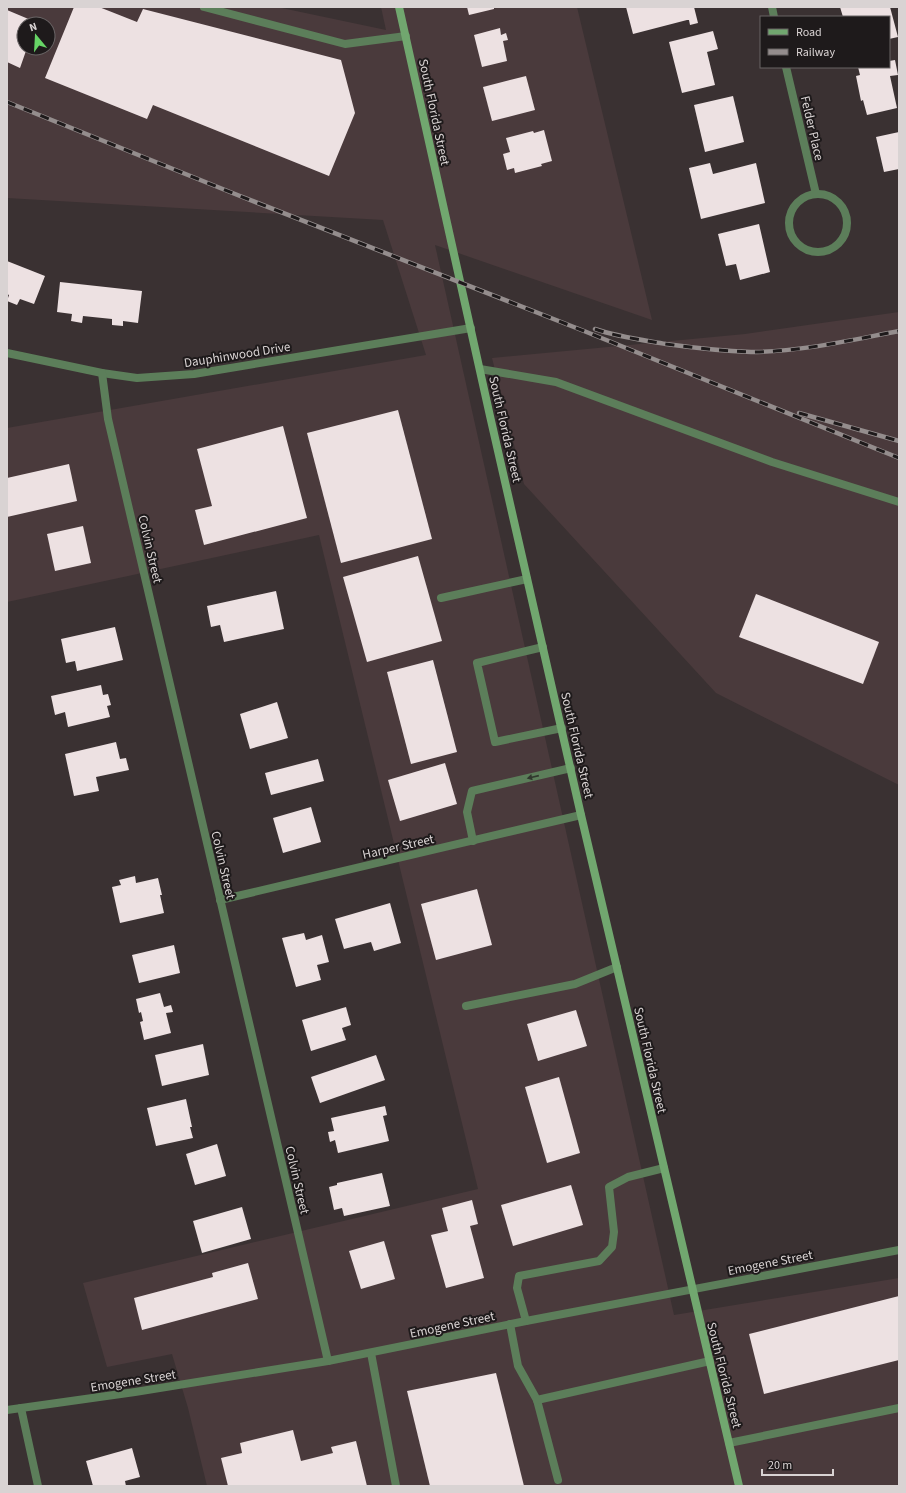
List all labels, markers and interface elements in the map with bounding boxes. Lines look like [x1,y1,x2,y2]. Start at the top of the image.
north arrow [16,16,56,56]
legend [760,16,890,68]
text: N [27,19,39,35]
text: Road [796,24,822,41]
text: Railway [796,44,835,61]
street label: South Florida Street [414,57,454,168]
street label: Felder Place [796,94,828,162]
street label: Dauphinwood Drive [183,338,292,372]
street label: South Florida Street [484,374,526,485]
street label: Colvin Street [133,513,167,586]
street label: South Florida Street [556,690,598,801]
one-way arrow [527,775,539,781]
street label: Colvin Street [206,829,240,902]
street label: Harper Street [361,830,436,864]
street label: South Florida Street [629,1005,671,1116]
street label: Colvin Street [280,1144,314,1217]
street label: Emogene Street [726,1246,815,1280]
street label: Emogene Street [408,1307,497,1343]
street label: South Florida Street [702,1320,746,1431]
street label: Emogene Street [89,1365,178,1397]
scale bar [762,1451,833,1477]
text: 20 m [768,1457,792,1474]

